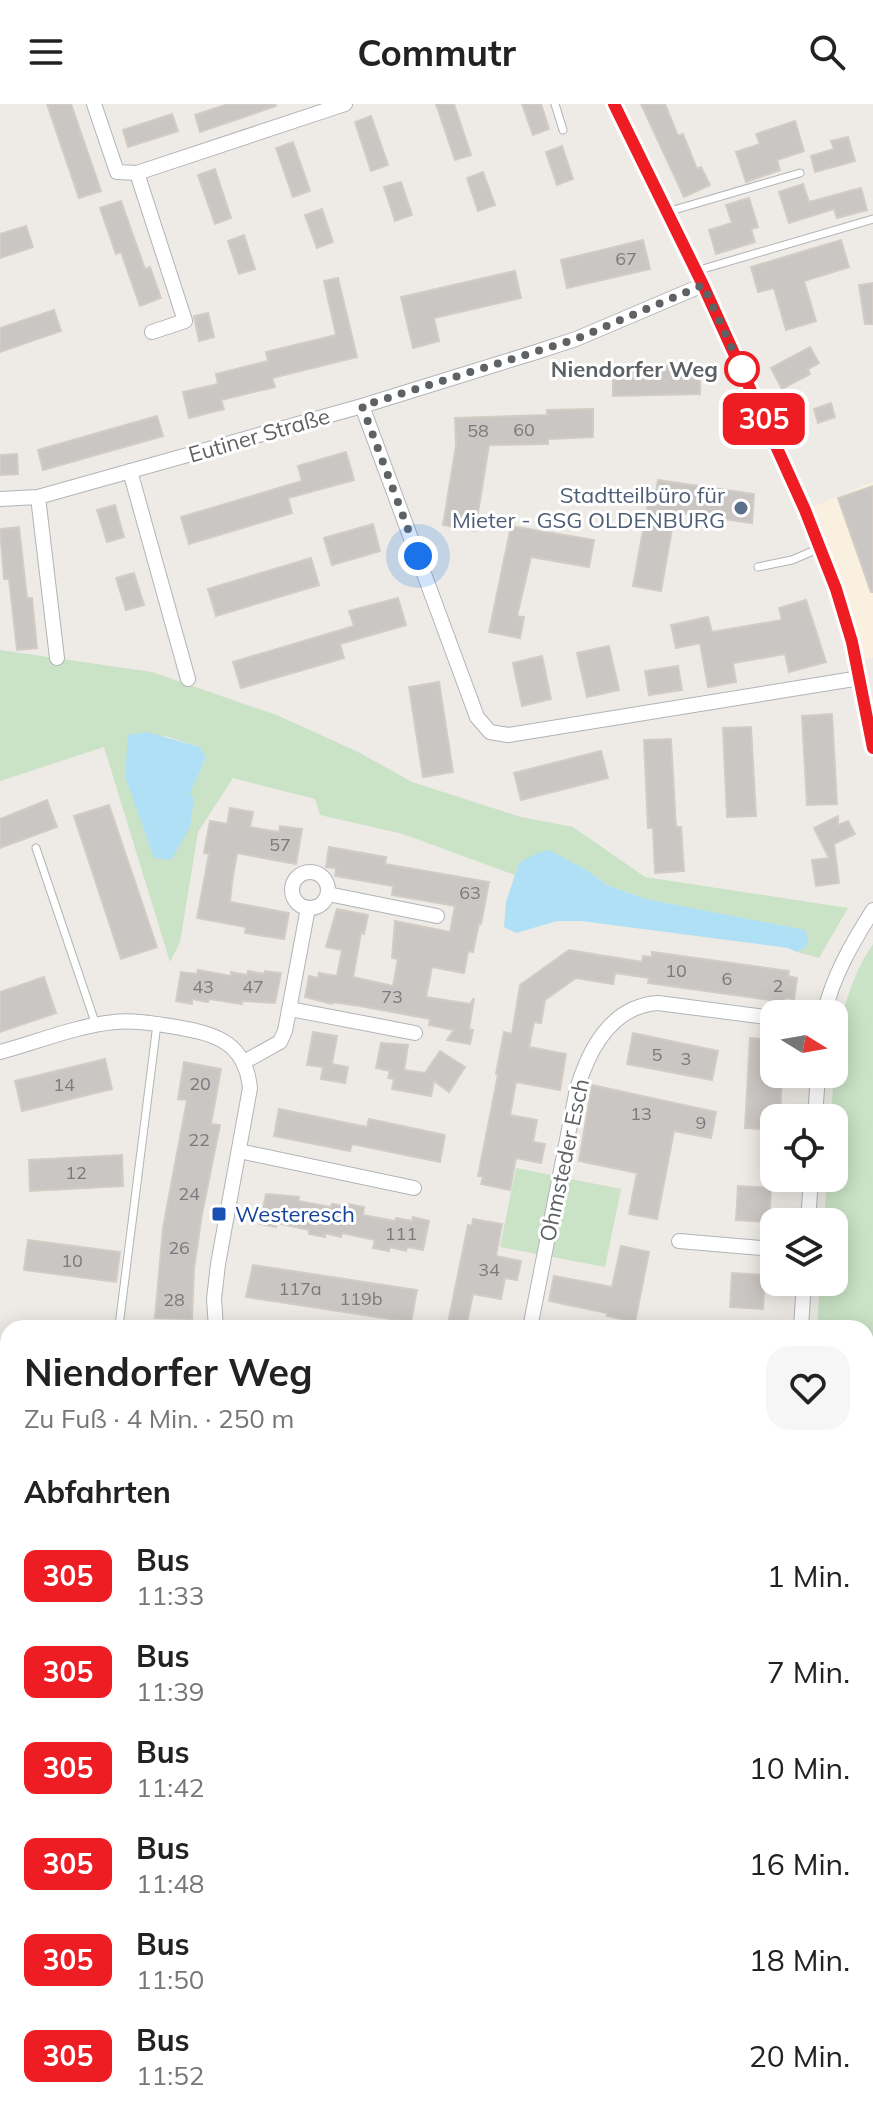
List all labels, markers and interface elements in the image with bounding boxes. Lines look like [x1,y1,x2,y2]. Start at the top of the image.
icon: menu [24,30,68,74]
text: Commutr [357,30,516,75]
icon: search [805,30,849,74]
house number: 67 [615,247,637,270]
marker: Niendorfer Weg [725,352,759,386]
place label: Niendorfer Weg [551,355,718,383]
line badge: 305 [718,393,810,445]
street label: Eutiner Straße [185,401,333,469]
text: 305 [739,401,789,436]
house number: 60 [513,418,535,441]
house number: 58 [467,419,489,442]
place label: Stadtteilbüro für Mieter - GSG OLDENBURG [452,481,725,534]
marker: Stadtteilbüro für Mieter - GSG OLDENBURG [732,499,750,517]
your location [398,536,438,576]
house number: 57 [269,833,291,856]
house number: 63 [459,881,481,904]
house number: 10 [665,959,687,982]
house number: 6 [722,967,732,990]
house number: 2 [773,974,783,997]
house number: 43 [192,975,214,998]
house number: 47 [242,975,264,998]
house number: 73 [381,985,403,1008]
north arrow [760,1000,848,1088]
map controls [760,1000,848,1296]
house number: 5 [652,1043,663,1066]
house number: 3 [681,1047,691,1070]
house number: 20 [189,1072,211,1095]
house number: 14 [53,1073,75,1096]
street label: Ohmsteder Esch [533,1076,595,1244]
house number: 13 [630,1102,652,1125]
button: locate [760,1104,848,1192]
house number: 9 [696,1111,706,1134]
house number: 22 [188,1128,210,1151]
house number: 12 [65,1161,87,1184]
house number: 24 [178,1182,200,1205]
place label: Westeresch [235,1200,355,1228]
marker: Westeresch [210,1205,228,1223]
button: layers [760,1208,848,1296]
house number: 111 [385,1222,417,1245]
house number: 26 [168,1236,190,1259]
house number: 10 [61,1249,83,1272]
house number: 34 [478,1258,500,1281]
house number: 117a [278,1277,322,1300]
house number: 119b [339,1287,383,1310]
house number: 28 [163,1288,185,1311]
button: heart [766,1346,850,1430]
text: Niendorfer Weg [24,1348,313,1396]
text: Zu Fuß · 4 Min. · 250 m [24,1402,294,1435]
text: Abfahrten [24,1473,171,1511]
text: Bus [136,1541,190,1579]
text: 1 Min. [767,1557,850,1595]
text: 305 [43,1558,93,1593]
text: 11:33 [136,1579,204,1612]
text: Bus [136,1637,190,1675]
text: 7 Min. [767,1653,850,1691]
text: 305 [43,1654,93,1689]
text: 11:39 [136,1675,204,1708]
text: Bus [136,1733,190,1771]
text: 10 Min. [749,1749,850,1787]
text: 305 [43,1750,93,1785]
text: 11:42 [136,1771,204,1804]
text: Bus [136,1829,190,1867]
text: 16 Min. [749,1845,850,1883]
text: 305 [43,1846,93,1881]
text: 11:48 [136,1867,204,1900]
text: Bus [136,1925,190,1963]
text: 18 Min. [749,1941,850,1979]
text: 305 [43,1942,93,1977]
text: 11:50 [136,1963,204,1996]
text: Bus [136,2021,190,2059]
text: 20 Min. [749,2037,850,2075]
text: 305 [43,2038,93,2073]
text: 11:52 [136,2059,204,2092]

